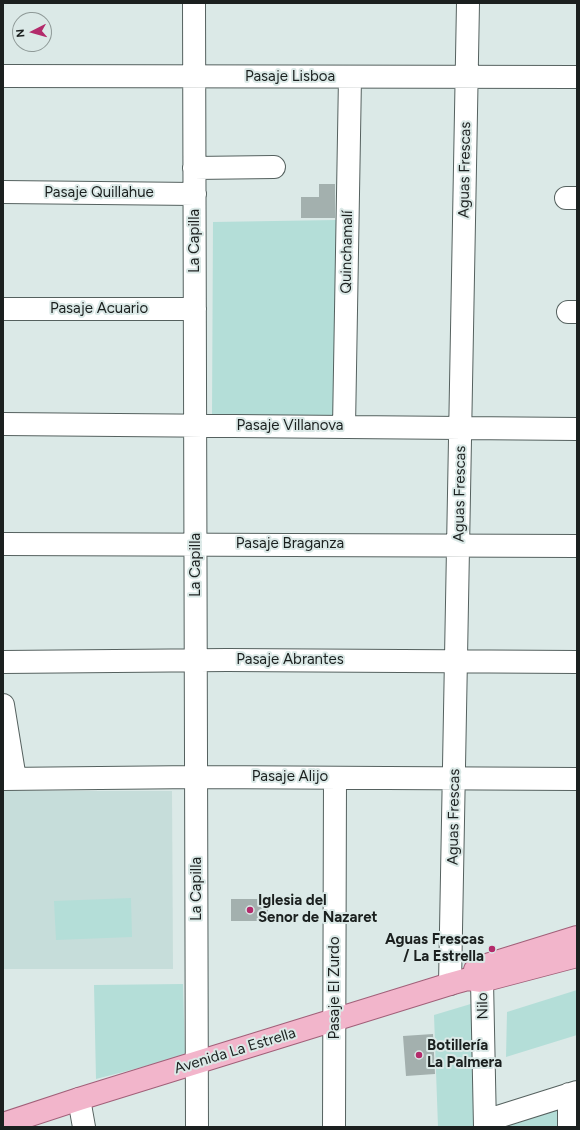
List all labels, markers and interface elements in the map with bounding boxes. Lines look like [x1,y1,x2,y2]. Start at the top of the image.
north arrow [12,12,52,52]
text: N [14,28,27,38]
street label: Pasaje Lisboa [245,68,335,86]
street label: Aguas Frescas [455,122,475,218]
street label: Pasaje Quillahue [44,184,154,202]
street label: La Capilla [186,209,204,273]
street label: Quinchamalí [337,210,357,294]
street label: Pasaje Acuario [50,300,148,318]
street label: Pasaje Villanova [236,417,344,435]
street label: Aguas Frescas [450,446,470,542]
street label: La Capilla [187,533,205,597]
street label: Pasaje Braganza [236,535,344,553]
street label: Pasaje Abrantes [236,651,344,669]
street label: Pasaje Alijo [252,768,328,786]
street label: Aguas Frescas [444,769,464,865]
street label: La Capilla [188,857,206,921]
place label: Iglesia del Senor de Nazaret [258,892,377,927]
marker: Iglesia del Senor de Nazaret [245,905,255,915]
place label: Aguas Frescas / La Estrella [385,931,484,966]
street label: Pasaje El Zurdo [326,936,344,1040]
marker: Aguas Frescas / La Estrella [487,944,497,954]
street label: Nilo [474,992,492,1020]
street label: Avenida La Estrella [172,1024,298,1078]
place label: Botillería La Palmera [427,1037,502,1072]
marker: Botillería La Palmera [414,1050,424,1060]

